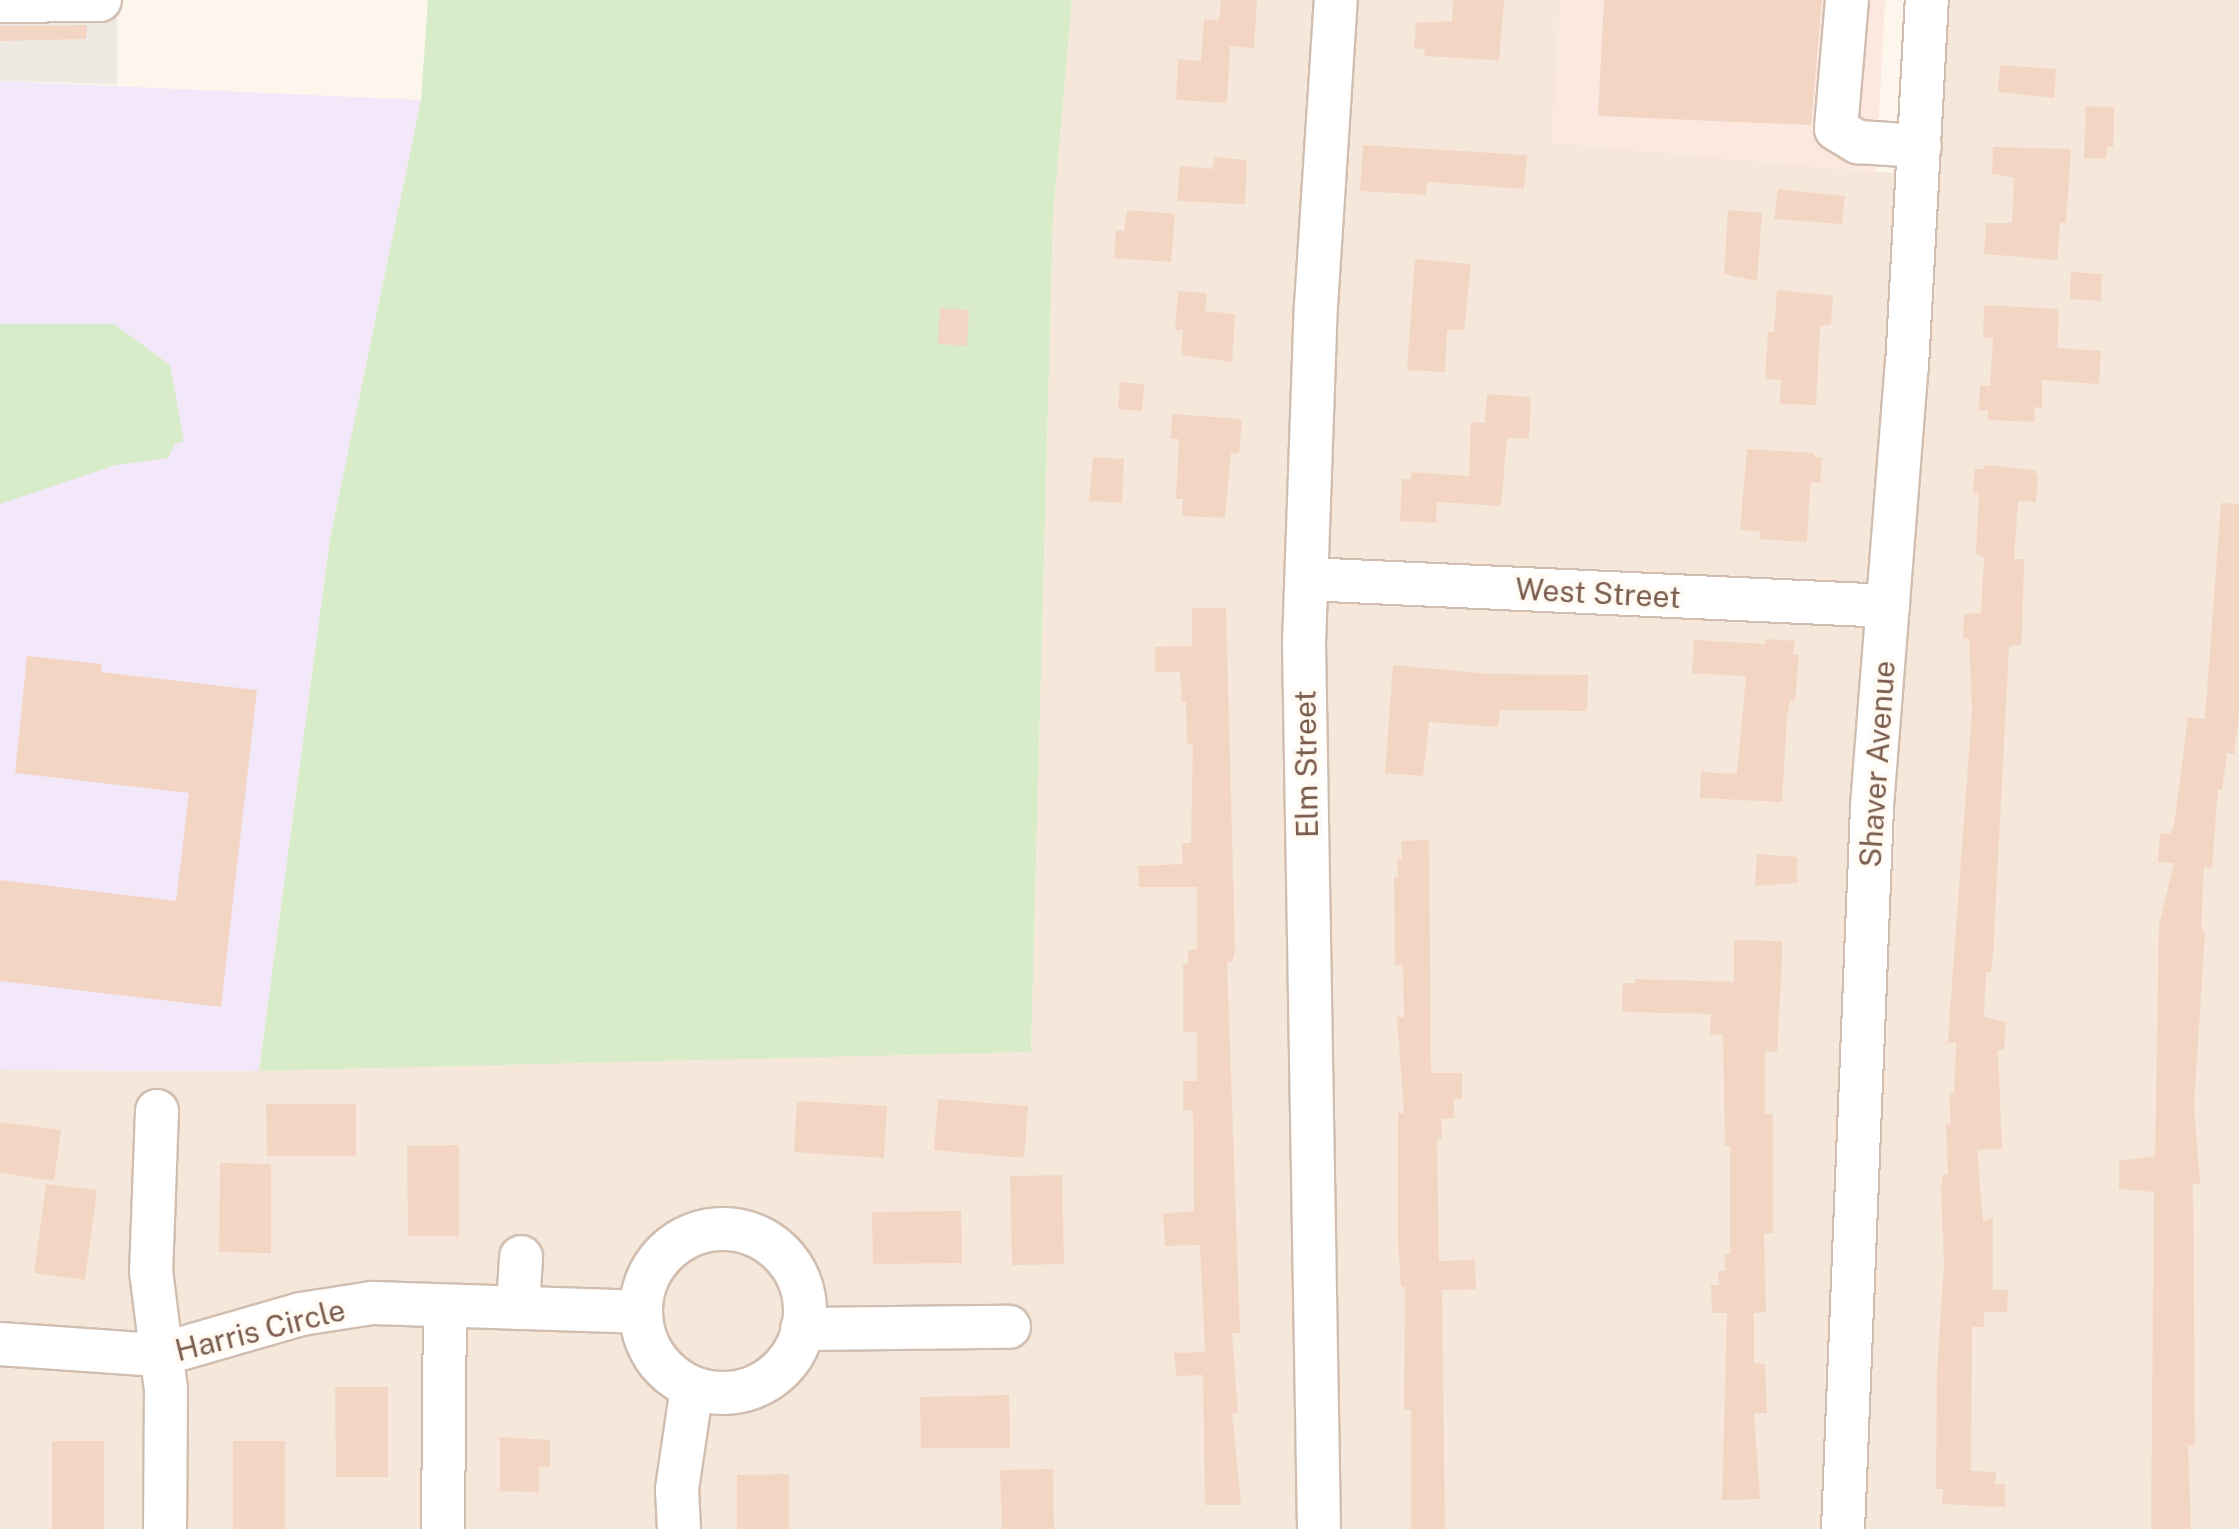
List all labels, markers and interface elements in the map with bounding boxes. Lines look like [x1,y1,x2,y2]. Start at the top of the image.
street label: West Street [1514,571,1682,615]
street label: Shaver Avenue [1852,659,1902,869]
street label: Elm Street [1287,690,1325,838]
street label: Harris Circle [171,1291,349,1369]

